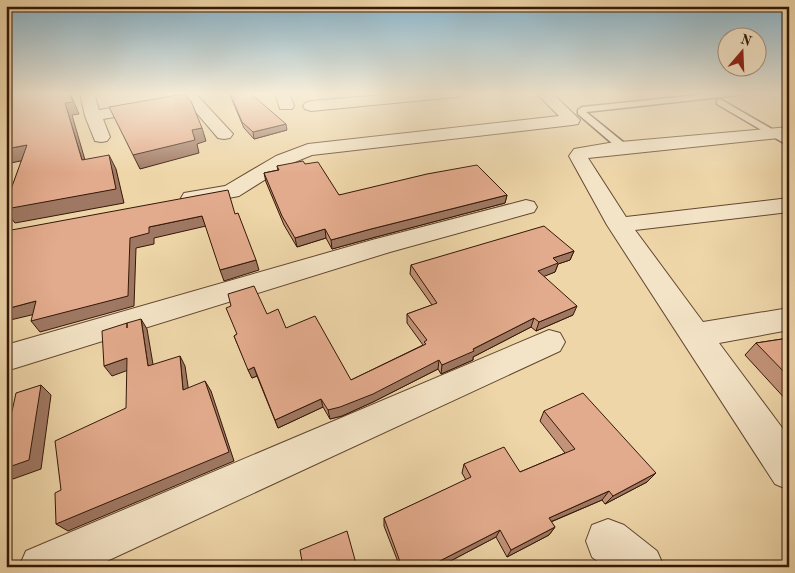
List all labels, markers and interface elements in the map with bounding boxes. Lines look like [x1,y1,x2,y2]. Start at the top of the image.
north arrow [718,28,768,78]
text: N [739,32,754,49]

